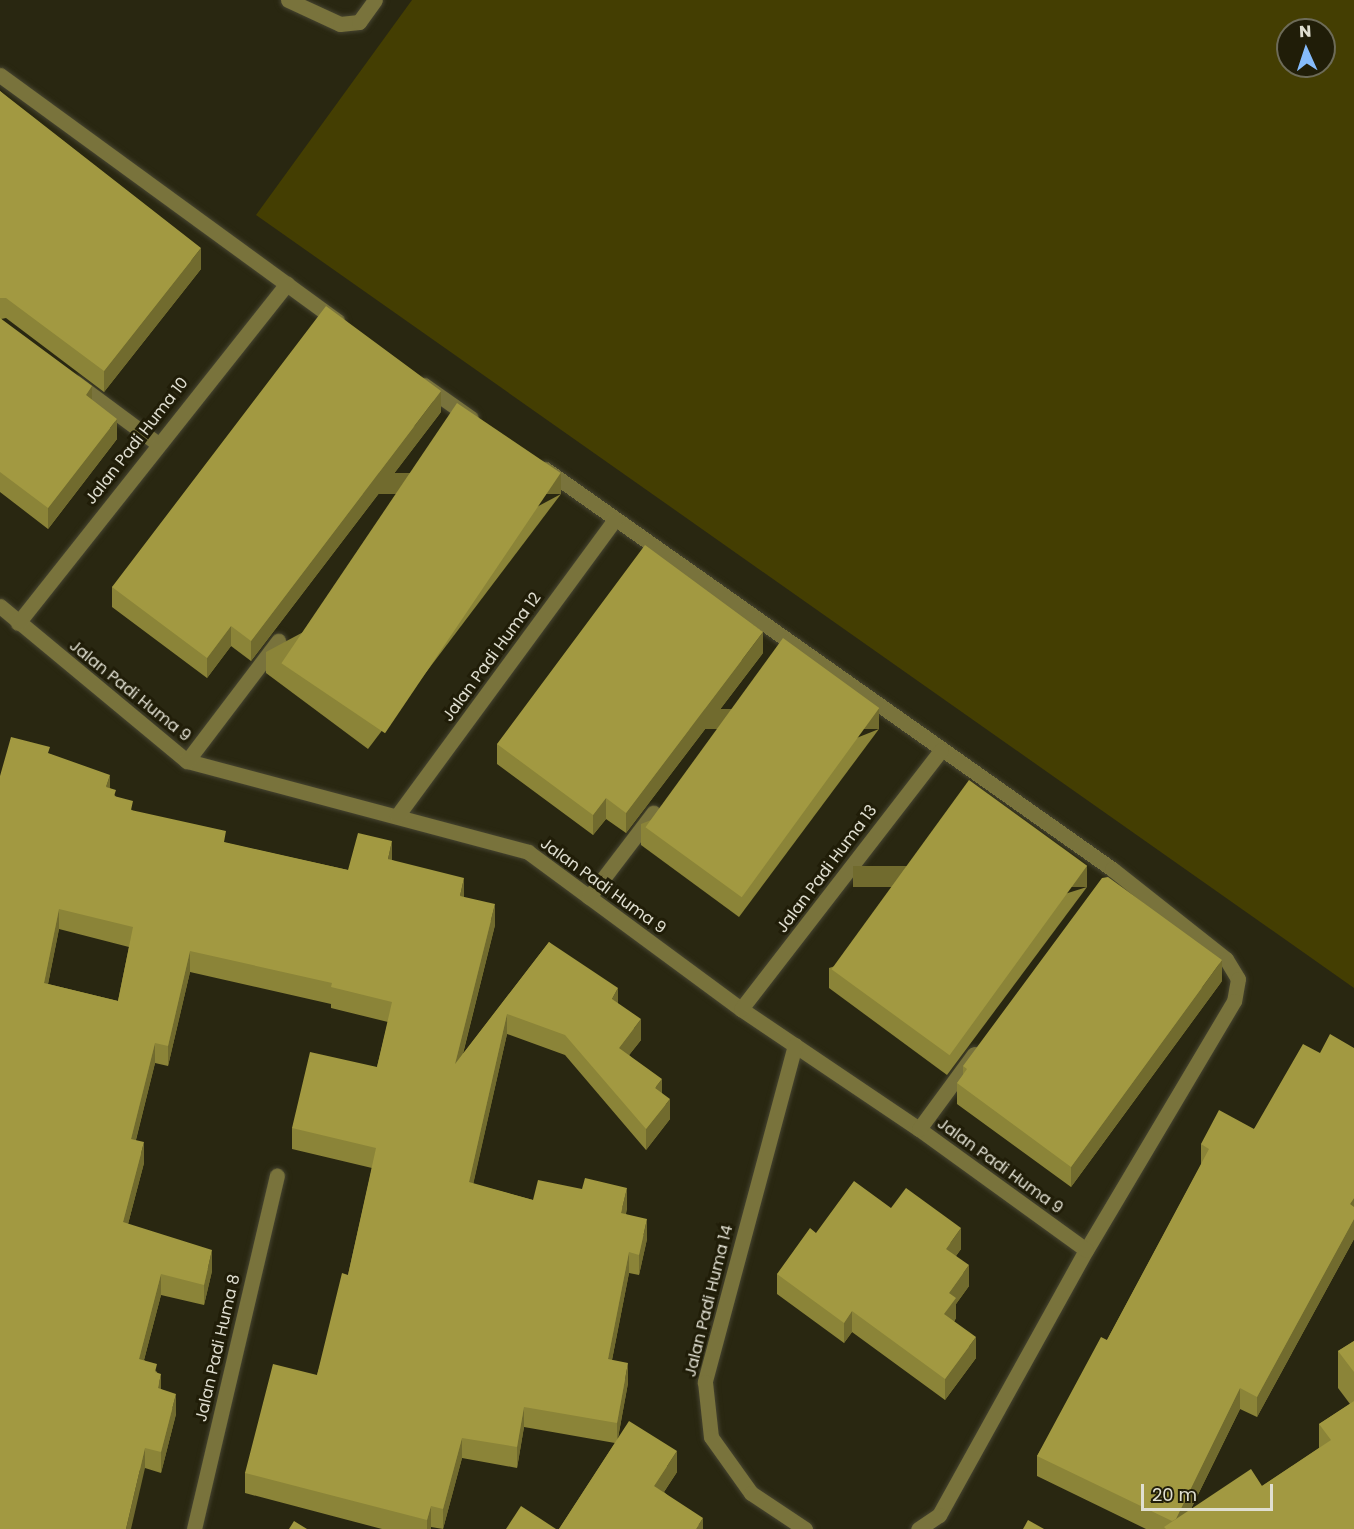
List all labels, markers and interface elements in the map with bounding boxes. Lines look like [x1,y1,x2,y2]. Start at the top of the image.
north arrow [1276,18,1336,78]
text: N [1299,20,1312,43]
street label: Jalan Padi Huma 10 [82,374,192,508]
street label: Jalan Padi Huma 12 [439,589,545,725]
street label: Jalan Padi Huma 9 [65,636,195,746]
street label: Jalan Padi Huma 13 [773,801,881,937]
street label: Jalan Padi Huma 9 [536,834,670,938]
street label: Jalan Padi Huma 9 [933,1114,1067,1218]
street label: Jalan Padi Huma 14 [681,1223,737,1379]
street label: Jalan Padi Huma 8 [192,1272,244,1424]
scale bar [1144,1472,1276,1510]
text: 20 m [1152,1482,1197,1507]

